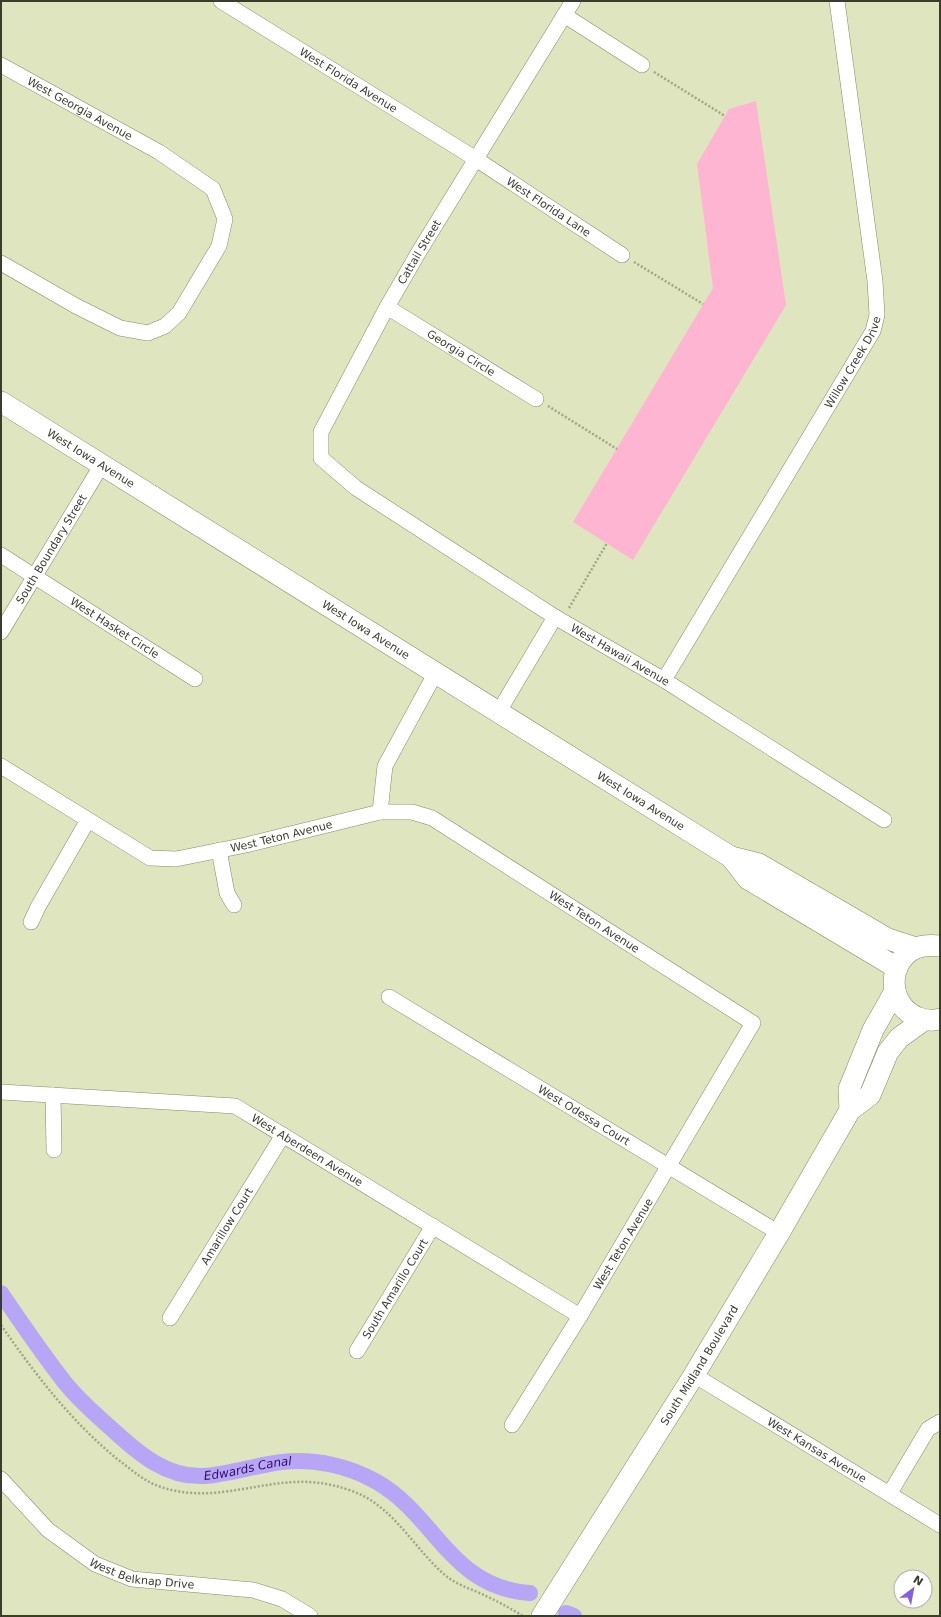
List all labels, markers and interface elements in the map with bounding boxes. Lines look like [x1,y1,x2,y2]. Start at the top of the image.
street label: West Florida Avenue [297,45,400,116]
street label: West Georgia Avenue [25,75,135,143]
street label: West Florida Lane [504,175,593,240]
street label: Cattail Street [395,217,444,287]
street label: Willow Creek Drive [822,315,884,411]
street label: Georgia Circle [424,327,497,379]
street label: West Iowa Avenue [45,426,137,491]
street label: South Boundary Street [14,491,90,606]
street label: West Hasket Circle [68,595,162,661]
street label: West Iowa Avenue [319,598,412,662]
street label: West Hawaii Avenue [568,621,672,689]
street label: West Iowa Avenue [594,769,687,834]
street label: West Teton Avenue [229,818,334,855]
street label: West Teton Avenue [546,888,642,956]
street label: West Odessa Court [536,1083,633,1149]
street label: West Aberdeen Avenue [249,1112,365,1189]
street label: Amarillow Court [198,1185,256,1267]
street label: West Teton Avenue [591,1196,656,1292]
street label: South Amarillo Court [360,1236,431,1341]
street label: South Midland Boulevard [658,1303,741,1428]
street label: West Kansas Avenue [765,1415,869,1486]
water label: Edwards Canal [203,1454,293,1483]
street label: West Belknap Drive [87,1556,195,1592]
north arrow [893,1569,933,1609]
text: N [911,1573,925,1589]

